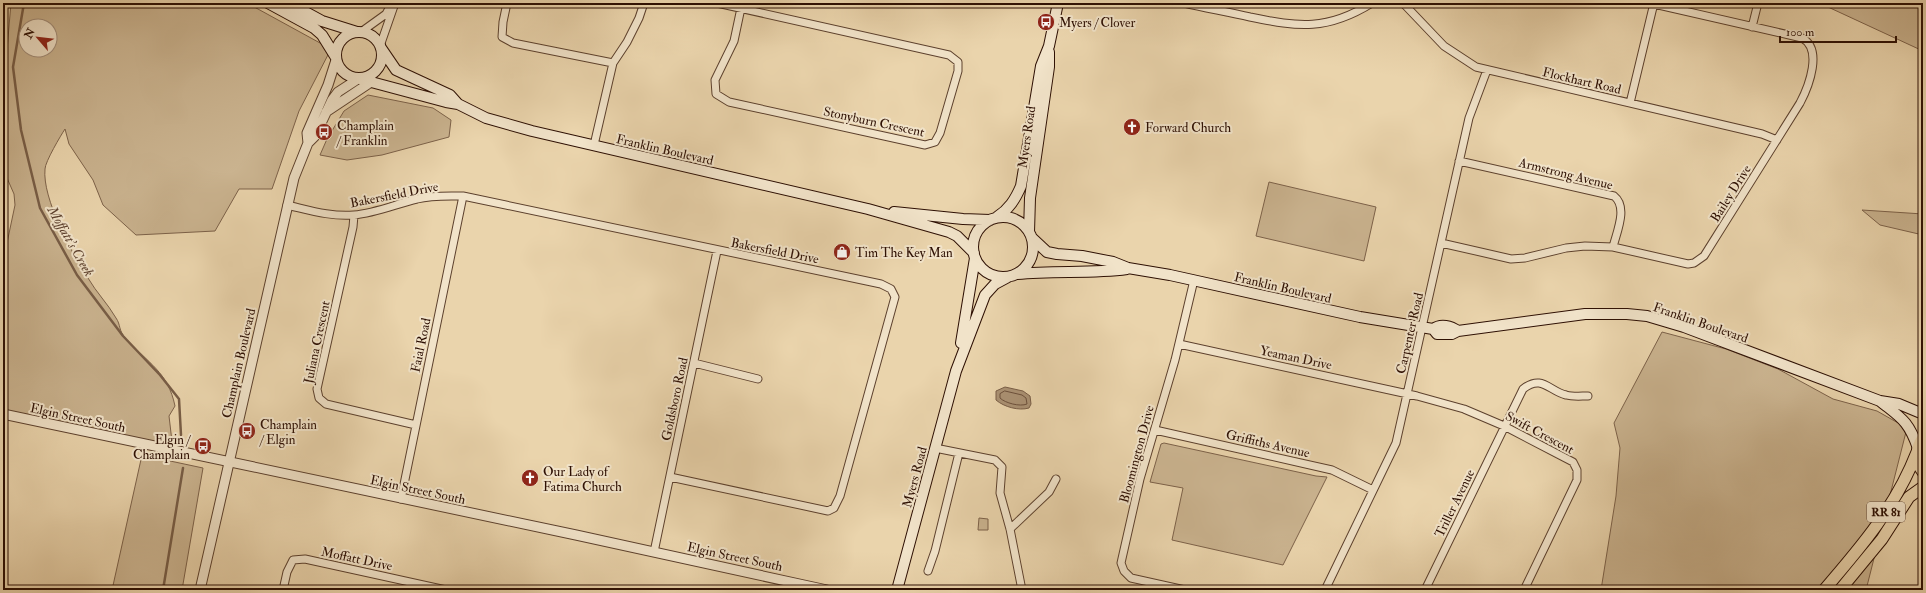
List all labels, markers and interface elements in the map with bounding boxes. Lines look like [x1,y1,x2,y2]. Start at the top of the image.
bus stop icon: Myers / Clover [1036,12,1056,32]
place label: Myers / Clover [1059,15,1135,32]
north arrow [18,18,58,58]
scale bar [1780,18,1896,44]
text: N [21,25,38,42]
text: 100 m [1786,25,1815,40]
street label: Flockhart Road [1541,64,1623,98]
street label: Stonyburn Crescent [822,103,926,141]
street label: Myers Road [1015,104,1040,169]
church icon: Forward Church [1122,117,1142,137]
place label: Champlain / Franklin [336,118,394,149]
place label: Forward Church [1145,120,1231,136]
bus stop icon: Champlain / Franklin [314,122,334,142]
street label: Franklin Boulevard [615,131,716,169]
street label: Armstrong Avenue [1516,154,1615,194]
street label: Bailey Drive [1707,162,1756,226]
street label: Bakersfield Drive [349,178,440,211]
water label: Moffatt's Creek [43,202,98,280]
street label: Bakersfield Drive [729,235,821,267]
shop icon: Tim The Key Man [832,242,852,262]
place label: Tim The Key Man [855,245,953,262]
street label: Franklin Boulevard [1233,269,1334,307]
street label: Carpenter Road [1393,291,1428,376]
street label: Juliana Crescent [300,299,334,386]
street label: Franklin Boulevard [1651,299,1751,347]
street label: Champlain Boulevard [219,306,260,420]
street label: Faial Road [407,316,435,374]
street label: Yeaman Drive [1258,343,1334,374]
street label: Goldsboro Road [658,355,692,442]
street label: Elgin Street South [29,400,127,436]
street label: Bloomington Drive [1116,403,1158,505]
street label: Swift Crescent [1503,408,1577,458]
place label: Champlain / Elgin [259,417,317,448]
bus stop icon: Champlain / Elgin [237,421,257,441]
street label: Griffiths Avenue [1224,427,1312,462]
place label: Elgin / Champlain [133,432,192,464]
bus stop icon: Elgin / Champlain [193,436,213,456]
street label: Myers Road [899,444,932,510]
place label: Our Lady of Fatima Church [543,464,622,495]
street label: Triller Avenue [1432,466,1479,540]
church icon: Our Lady of Fatima Church [520,468,540,488]
street label: Elgin Street South [369,472,467,508]
road number: RR 81 [1867,502,1905,522]
street label: Elgin Street South [686,539,784,575]
street label: Moffatt Drive [320,544,394,574]

